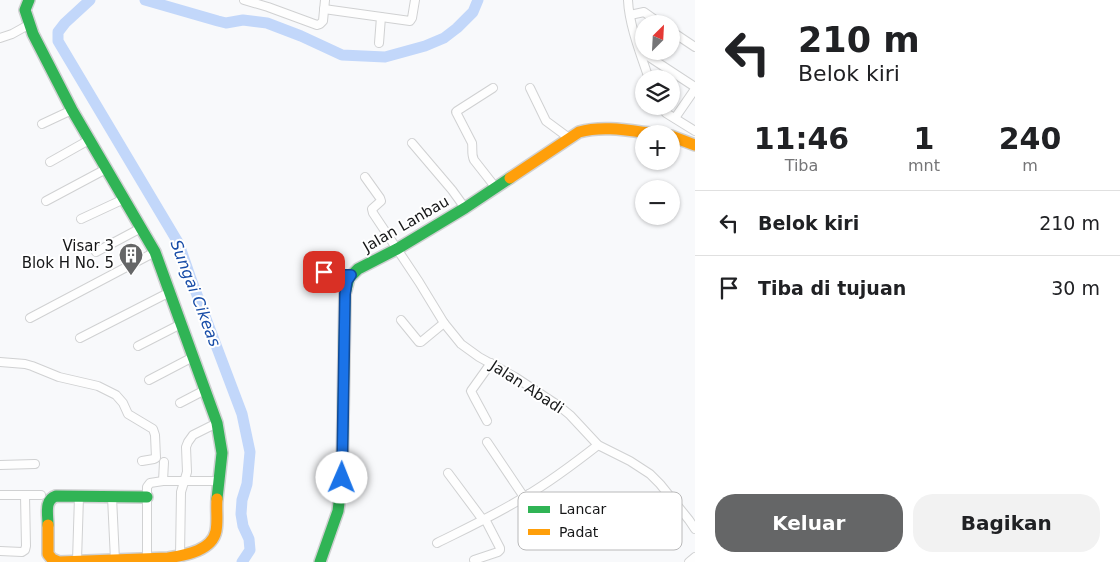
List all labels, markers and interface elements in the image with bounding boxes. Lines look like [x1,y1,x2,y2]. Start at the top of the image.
north arrow [635,15,680,60]
map controls [635,15,680,225]
icon: left [715,20,780,85]
text: 210 m [798,20,920,60]
text: Belok kiri [798,61,900,86]
button: layers [635,70,680,115]
text: 11:46 [754,121,849,156]
text: 1 [914,121,934,156]
text: 240 [999,121,1061,156]
button: + [635,125,680,170]
text: Tiba [785,156,818,175]
text: mnt [908,156,940,175]
text: m [1022,156,1038,175]
button: − [635,180,680,225]
street label: Jalan Lanbau [359,192,452,256]
icon: left [715,209,743,237]
text: Belok kiri [758,212,859,234]
text: 210 m [1039,212,1100,234]
place label: Visar 3 Blok H No. 5 [22,237,114,272]
water label: Sungai Cikeas [166,237,225,349]
building icon: Visar 3 Blok H No. 5 [118,242,144,276]
pin [303,251,345,293]
icon: arrive [310,258,338,286]
icon: arrive [715,274,743,302]
text: Tiba di tujuan [758,277,906,299]
text: 30 m [1051,277,1100,299]
street label: Jalan Abadi [486,356,567,417]
position arrow [315,451,367,503]
legend [518,492,682,550]
button: Keluar [715,494,903,552]
button: Bagikan [913,494,1100,552]
text: Lancar [559,501,607,517]
text: Padat [559,524,599,540]

